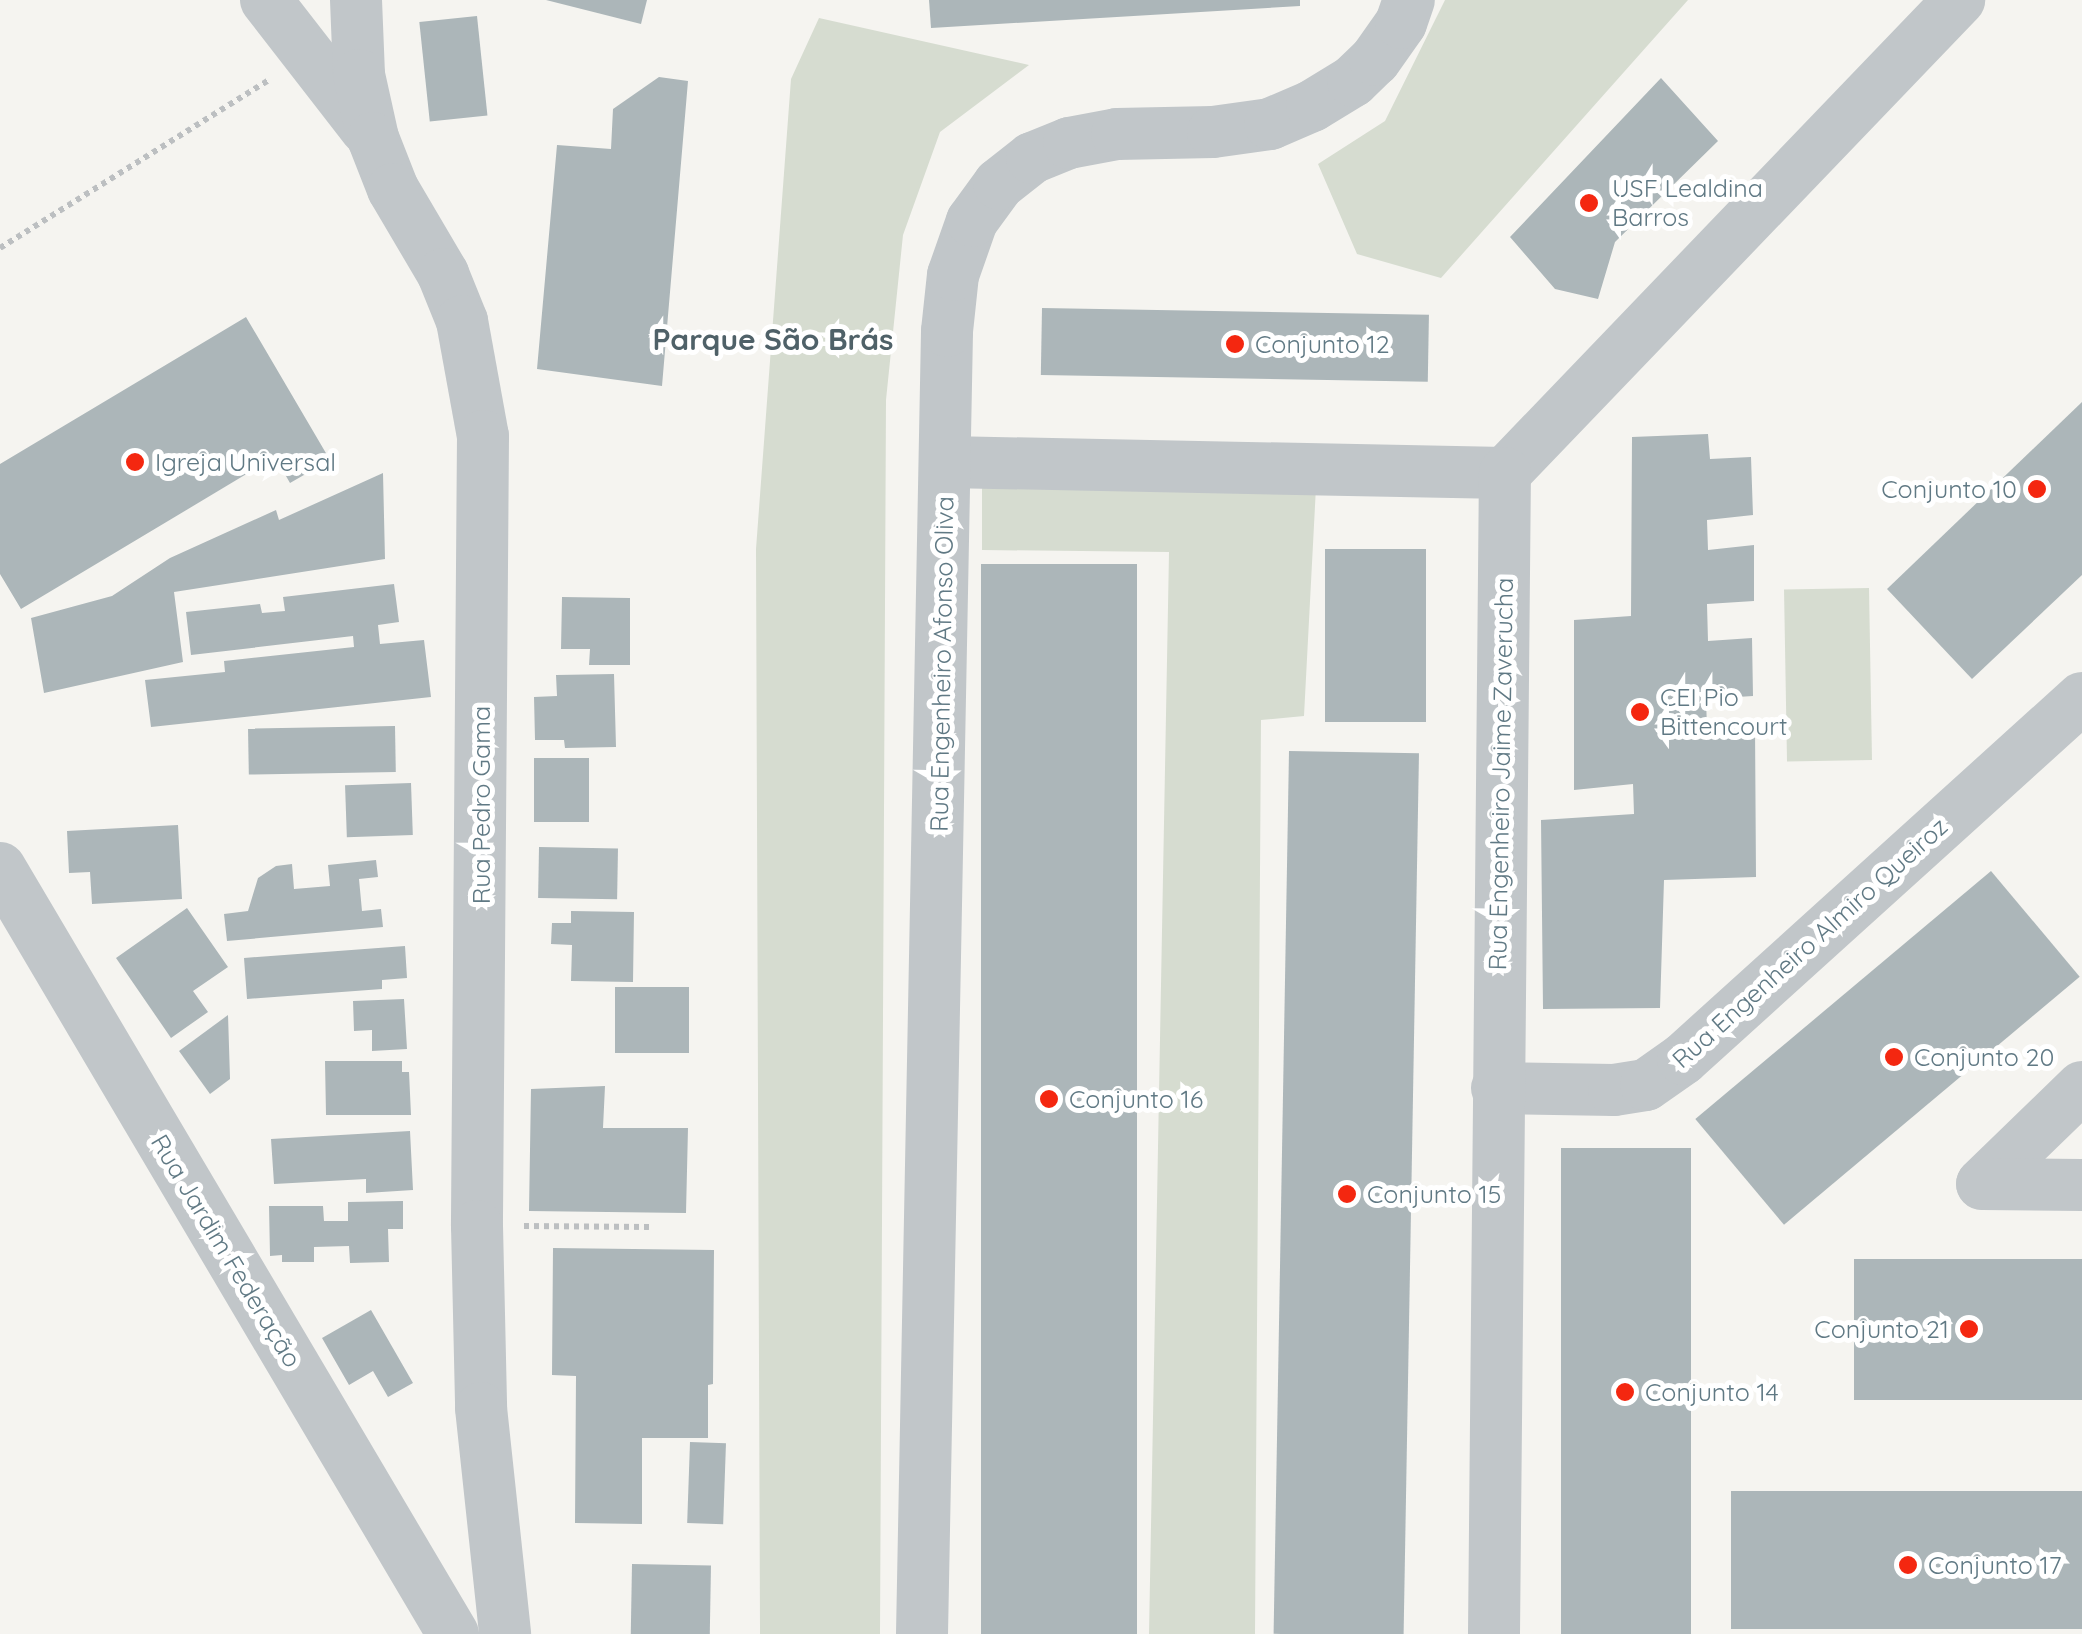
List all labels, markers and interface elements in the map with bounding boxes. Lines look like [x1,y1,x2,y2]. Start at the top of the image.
place label: USF Lealdina Barros [1612,174,1763,233]
marker: USF Lealdina Barros [1576,190,1602,216]
district label: Parque São Brás [652,321,894,357]
place label: Conjunto 12 [1255,329,1390,359]
marker: Conjunto 12 [1224,333,1246,355]
place label: Igreja Universal [155,447,336,477]
marker: Igreja Universal [124,451,146,473]
place label: Conjunto 10 [1881,474,2017,504]
marker: Conjunto 10 [2026,478,2048,500]
street label: Rua Engenheiro Afonso Oliva [924,496,960,832]
street label: Rua Engenheiro Jaime Zaverucha [1483,577,1519,971]
place label: CEI Pio Bittencourt [1660,683,1787,742]
marker: CEI Pio Bittencourt [1629,701,1651,723]
street label: Rua Pedro Gama [466,706,496,904]
street label: Rua Engenheiro Almiro Queiroz [1666,811,1954,1075]
place label: Conjunto 20 [1914,1042,2054,1072]
marker: Conjunto 20 [1883,1046,1905,1068]
place label: Conjunto 16 [1069,1084,1203,1114]
marker: Conjunto 16 [1038,1088,1060,1110]
street label: Rua Jardim Federação [145,1129,307,1373]
place label: Conjunto 15 [1367,1179,1501,1209]
marker: Conjunto 15 [1336,1183,1358,1205]
place label: Conjunto 21 [1814,1314,1949,1344]
marker: Conjunto 21 [1958,1318,1980,1340]
place label: Conjunto 14 [1645,1377,1779,1407]
marker: Conjunto 14 [1614,1381,1636,1403]
place label: Conjunto 17 [1928,1550,2062,1580]
marker: Conjunto 17 [1897,1554,1919,1576]

